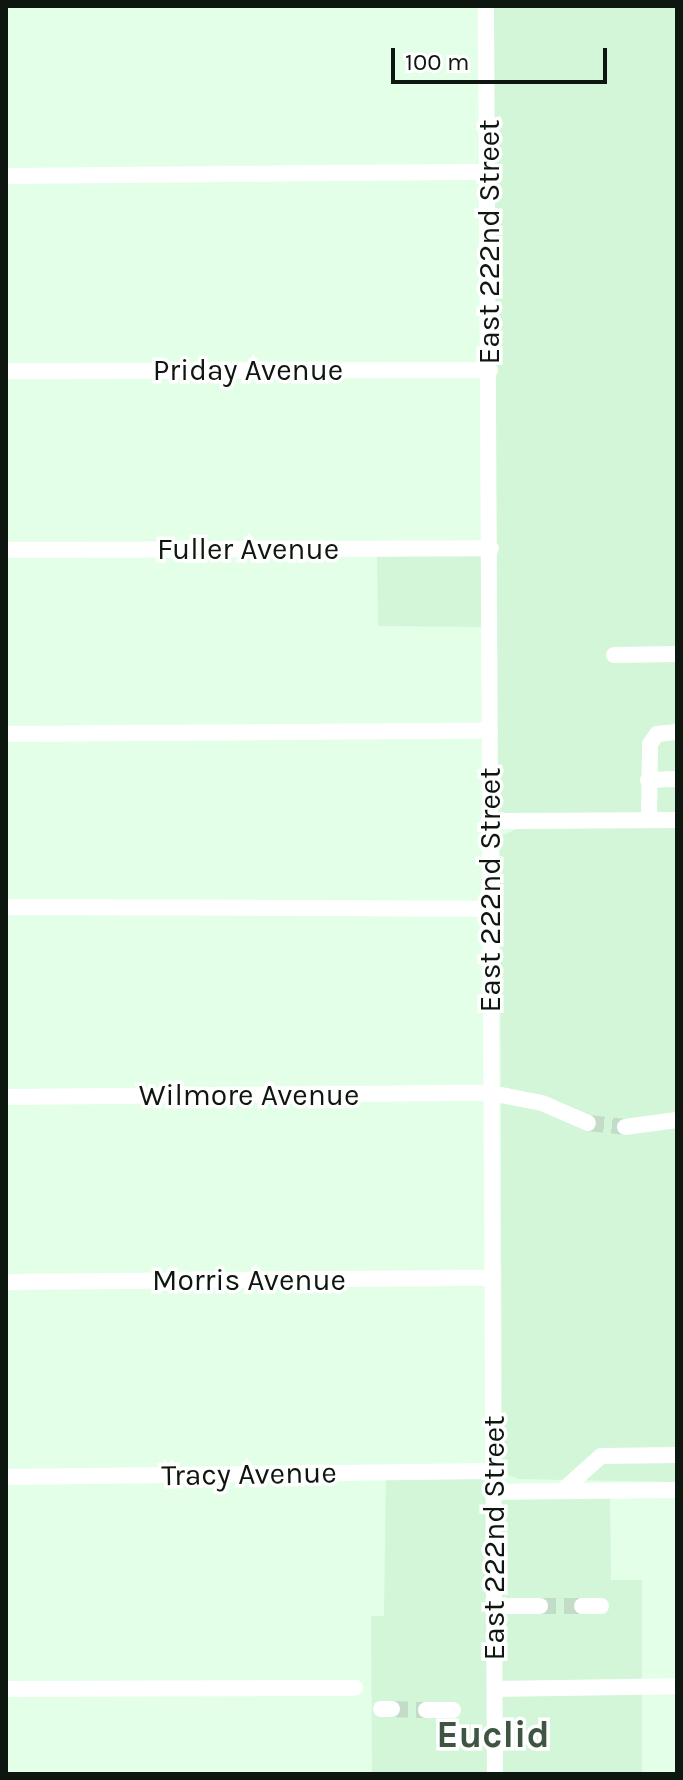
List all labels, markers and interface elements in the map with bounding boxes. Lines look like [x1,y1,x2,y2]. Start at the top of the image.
scale bar [395,32,611,82]
text: 100 m [405,48,470,76]
street label: East 222nd Street [471,119,507,365]
street label: Priday Avenue [153,352,343,388]
street label: Fuller Avenue [157,531,339,567]
street label: East 222nd Street [472,767,508,1013]
street label: Wilmore Avenue [139,1077,359,1113]
street label: Morris Avenue [152,1262,346,1298]
street label: East 222nd Street [476,1415,512,1661]
street label: Tracy Avenue [161,1454,337,1494]
district label: Euclid [436,1712,550,1758]

